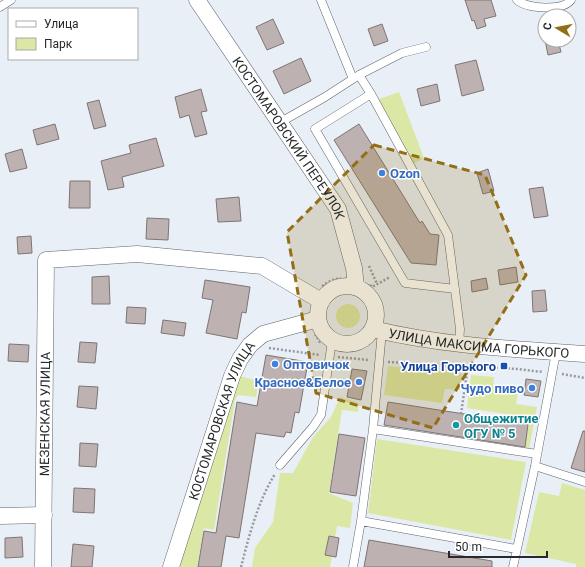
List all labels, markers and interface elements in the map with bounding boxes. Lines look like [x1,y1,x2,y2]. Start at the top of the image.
legend [8,8,138,60]
north arrow [537,8,577,48]
text: Улица [44,17,79,31]
text: С [541,22,555,31]
text: Парк [44,37,73,51]
street label: КОСТОМАРОВСКИЙ ПЕРЕУЛОК [230,54,348,221]
place label: Ozon [390,166,420,181]
marker: Ozon [377,168,387,178]
street label: УЛИЦА МАКСИМА ГОРЬКОГО [387,325,570,360]
street label: КОСТОМАРОВСКАЯ УЛИЦА [185,338,258,502]
street label: МЕЗЕНСКАЯ УЛИЦА [36,351,53,476]
place label: Оптовичок [283,357,350,372]
marker: Оптовичок [270,359,280,369]
place label: Улица Горького [400,359,496,374]
marker: Улица Горького [499,361,509,371]
place label: Красное&Белое [254,375,351,390]
marker: Красное&Белое [354,377,364,387]
place label: Чудо пиво [461,381,524,396]
marker: Чудо пиво [527,383,537,393]
place label: Общежитие ОГУ № 5 [464,411,539,441]
marker: Общежитие ОГУ № 5 [451,420,461,430]
scale bar [449,533,547,559]
text: 50 m [455,540,482,554]

